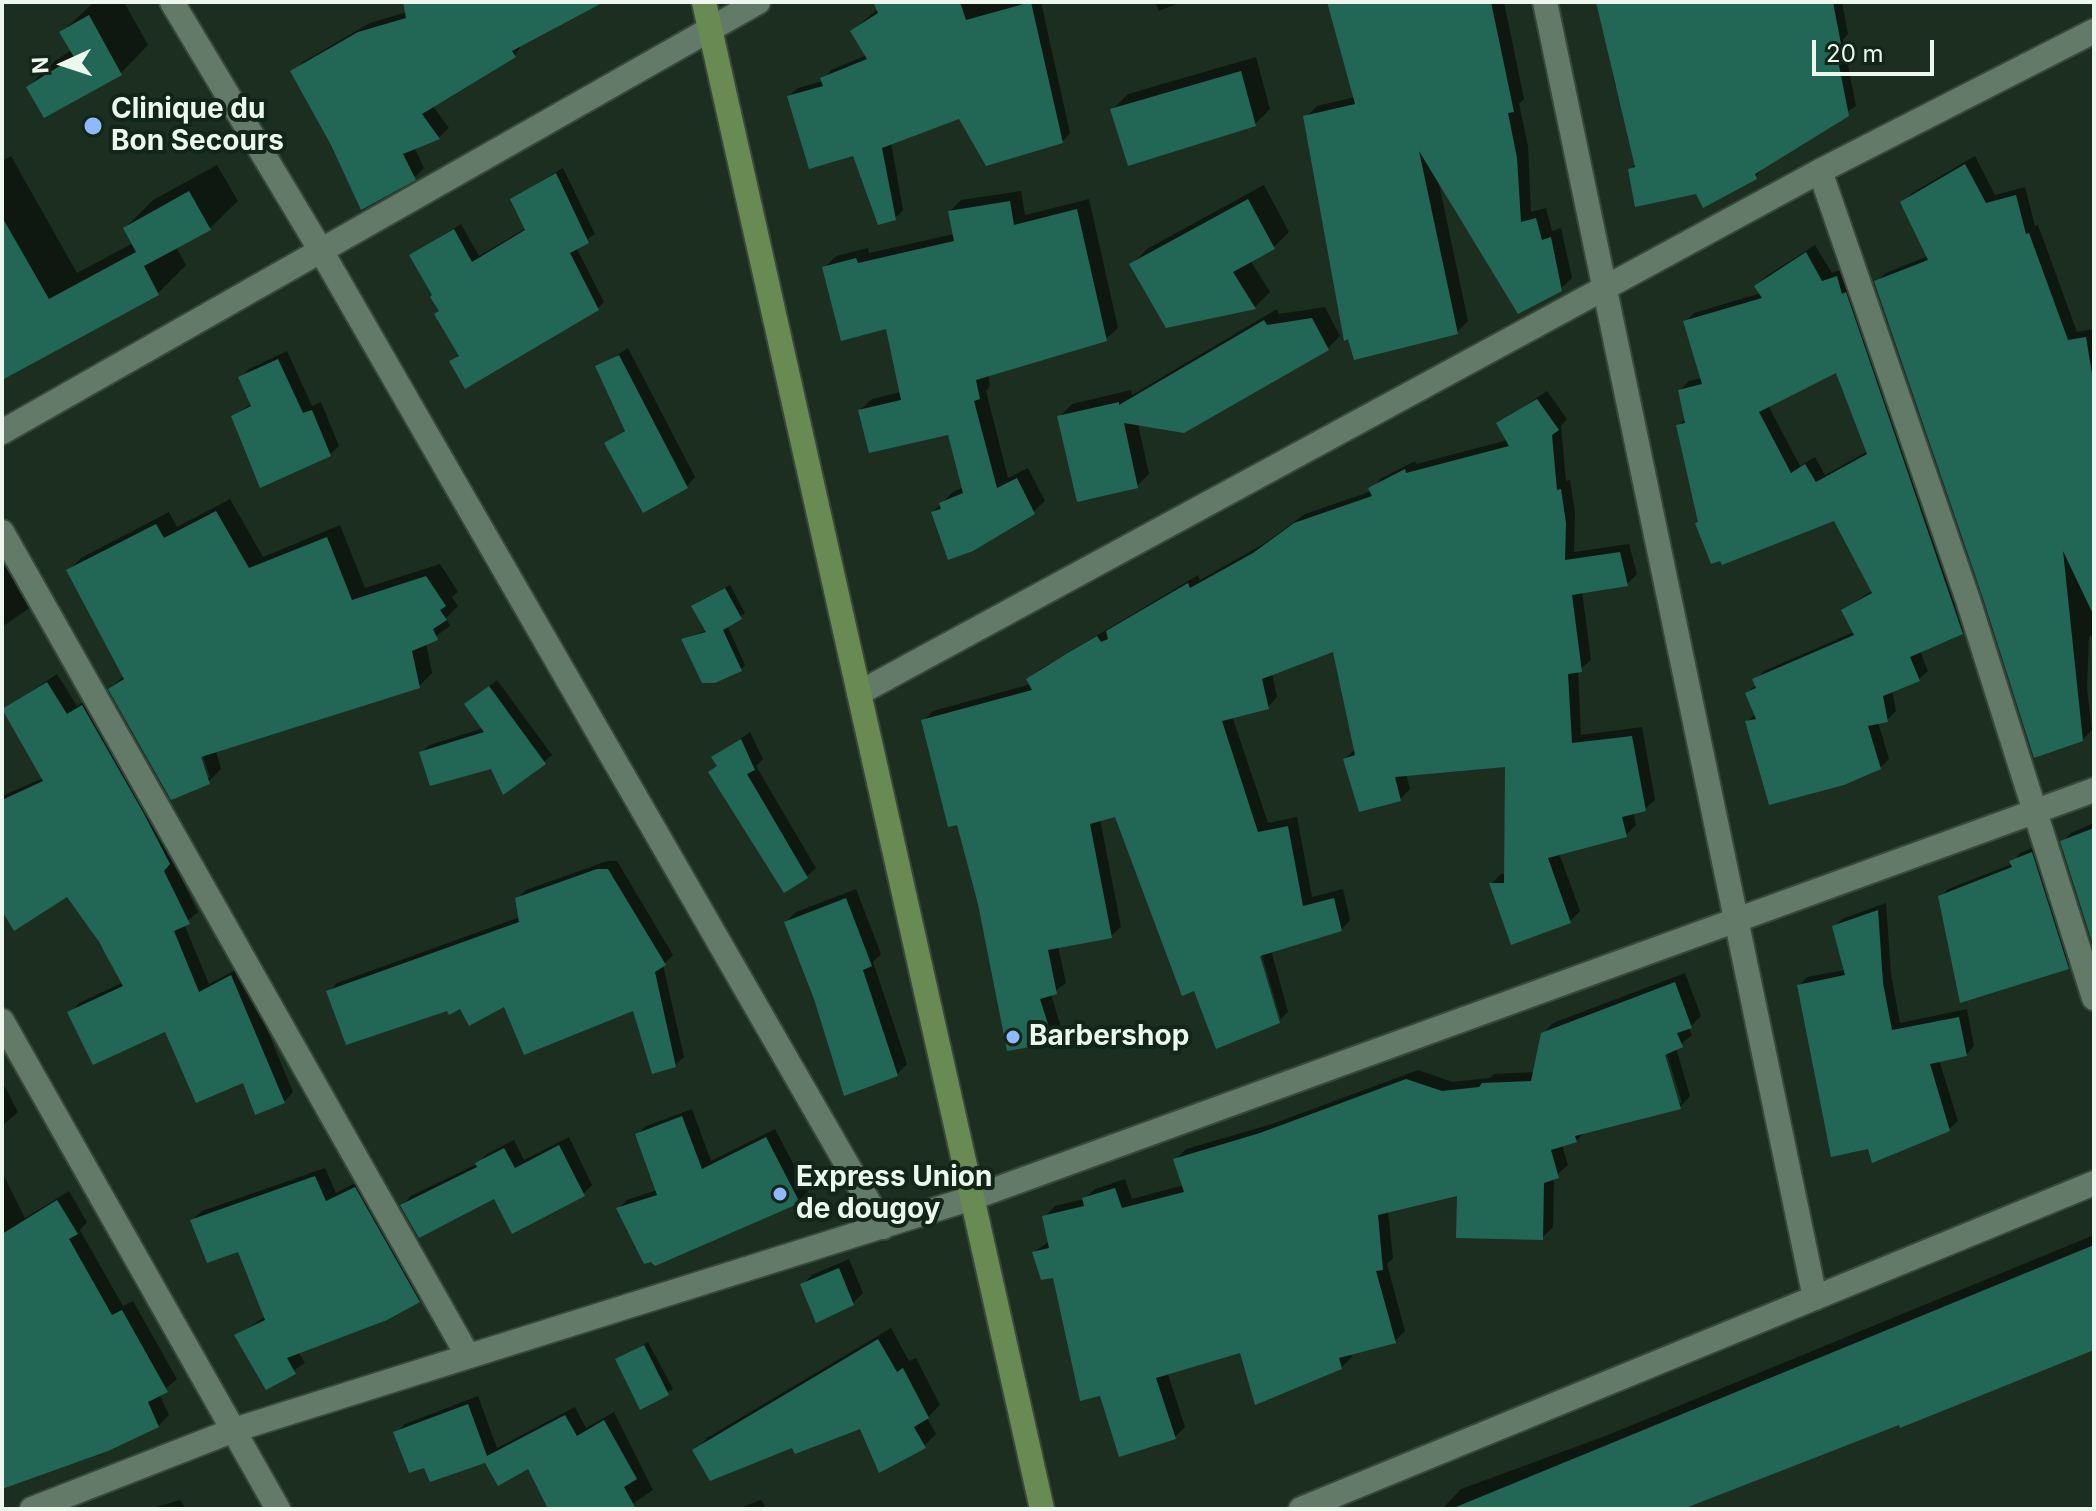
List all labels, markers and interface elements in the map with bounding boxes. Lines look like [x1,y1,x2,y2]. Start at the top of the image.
north arrow [24,24,104,104]
scale bar [1816,24,1938,74]
text: 20 m [1826,39,1884,68]
text: N [27,56,53,74]
place label: Clinique du Bon Secours [111,93,284,159]
marker: Clinique du Bon Secours [82,115,104,137]
place label: Barbershop [1029,1020,1189,1054]
marker: Barbershop [1004,1028,1022,1046]
place label: Express Union de dougoy [796,1161,992,1227]
marker: Express Union de dougoy [771,1185,789,1203]

